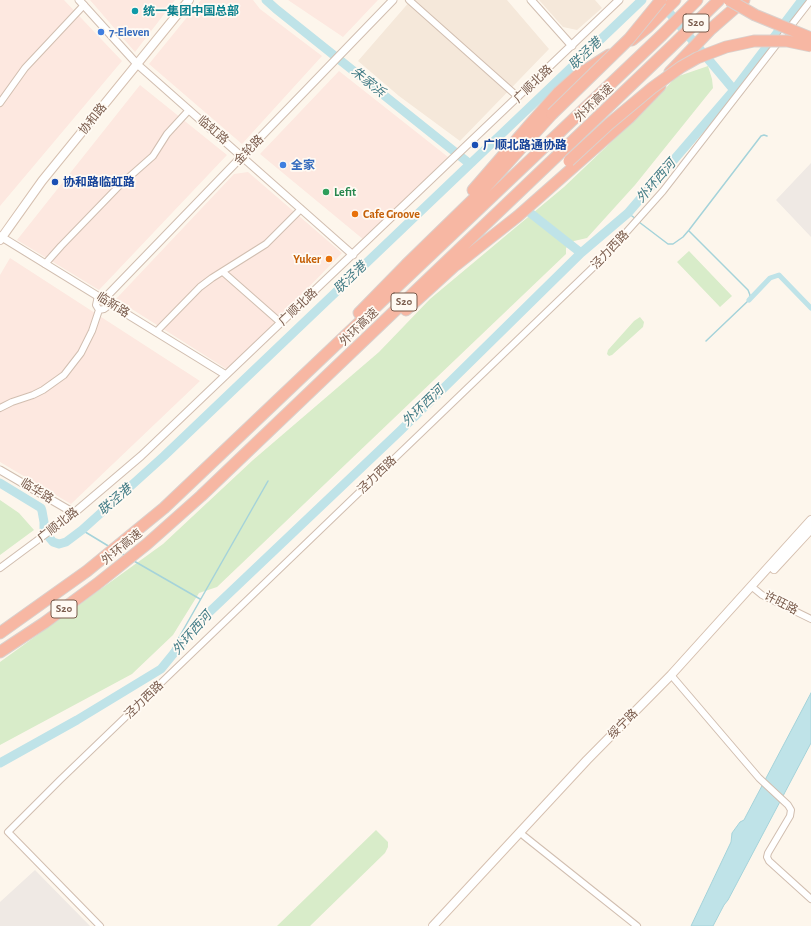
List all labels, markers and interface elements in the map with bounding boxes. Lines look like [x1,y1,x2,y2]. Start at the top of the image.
place label: 统一集团中国总部 [143,4,239,18]
marker: 统一集团中国总部 [130,6,140,16]
road number: S20 [683,14,709,32]
place label: 7-Eleven [109,25,150,39]
marker: 7-Eleven [96,27,106,37]
water label: 联泾港 [566,35,604,73]
street label: 广顺北路 [511,62,555,106]
water label: 朱家浜 [348,64,388,100]
street label: 外环高速 [572,81,616,125]
street label: 协和路 [76,100,110,138]
street label: 临虹路 [195,113,231,147]
street label: 金轮路 [231,132,267,168]
place label: 广顺北路通协路 [483,138,567,152]
marker: 广顺北路通协路 [470,140,480,150]
water label: 外环西河 [633,156,679,206]
place label: 全家 [291,158,315,172]
marker: 全家 [278,160,288,170]
place label: 协和路临虹路 [63,175,135,189]
marker: 协和路临虹路 [50,177,60,187]
place label: Lefit [334,185,356,199]
marker: Lefit [321,187,331,197]
place label: Cafe Groove [363,207,420,221]
marker: Cafe Groove [350,209,360,219]
street label: 泾力西路 [588,228,632,272]
place label: Yuker [293,252,321,266]
marker: Yuker [324,254,334,264]
water label: 联泾港 [331,259,369,297]
street label: 广顺北路 [276,285,320,329]
street label: 临新路 [94,289,132,321]
road number: S20 [391,293,417,311]
street label: 外环高速 [337,305,381,349]
water label: 外环西河 [399,382,447,430]
street label: 泾力西路 [355,453,399,497]
street label: 临华路 [18,476,56,506]
water label: 联泾港 [95,481,135,519]
street label: 广顺北路 [35,505,81,545]
street label: 外环高速 [99,526,145,568]
street label: 许旺路 [762,588,800,618]
road number: S20 [51,600,77,618]
water label: 外环西河 [169,608,215,658]
street label: 泾力西路 [122,678,166,722]
street label: 绥宁路 [605,706,641,742]

